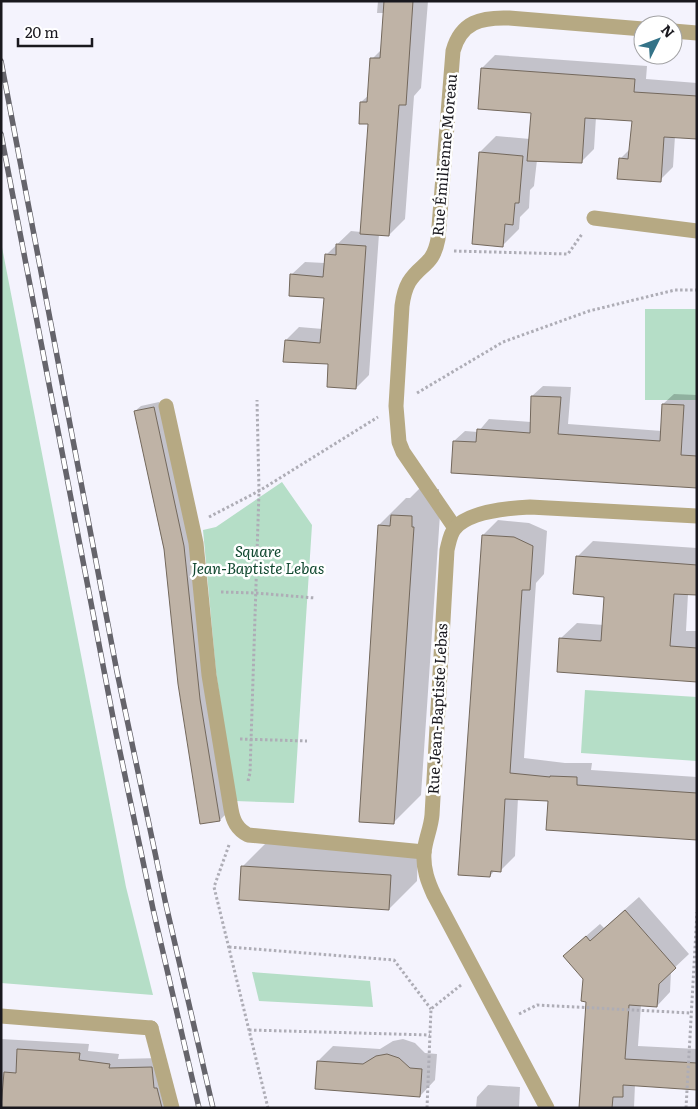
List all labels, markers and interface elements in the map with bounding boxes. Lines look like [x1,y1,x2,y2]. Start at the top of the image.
scale bar [18,15,91,47]
north arrow [633,15,683,65]
text: 20 m [25,20,59,43]
text: N [657,20,680,42]
street label: Rue Émilienne Moreau [425,72,462,237]
park label: Square Jean-Baptiste Lebas [192,539,324,579]
street label: Rue Jean-Baptiste Lebas [421,623,452,795]

